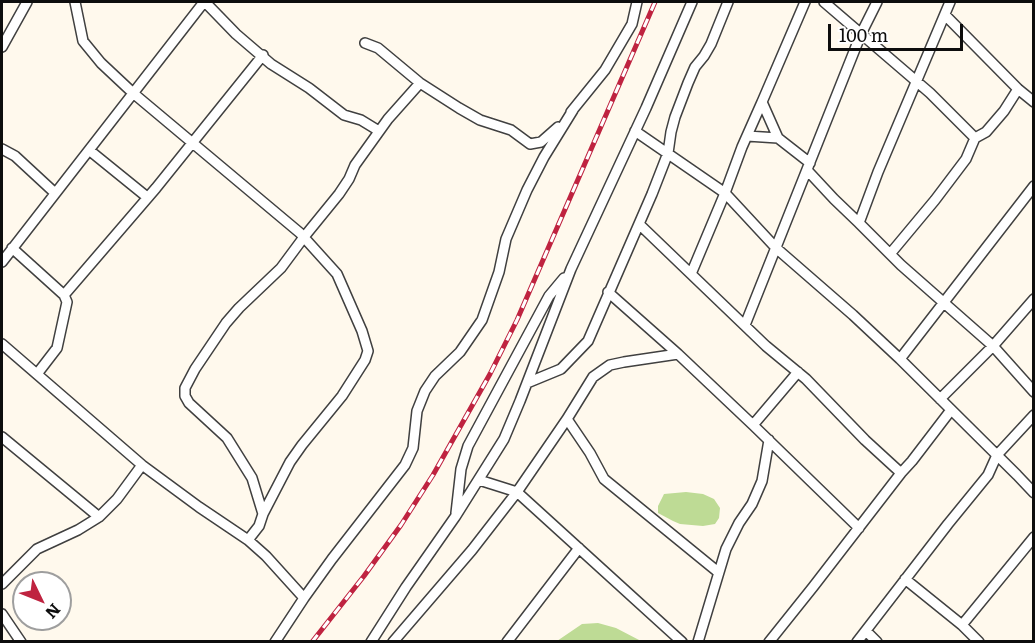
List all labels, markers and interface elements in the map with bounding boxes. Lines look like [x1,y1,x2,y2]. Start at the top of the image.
scale bar [831,12,966,50]
text: 100 m [839,21,888,48]
north arrow [12,571,72,631]
text: N [40,599,67,625]

